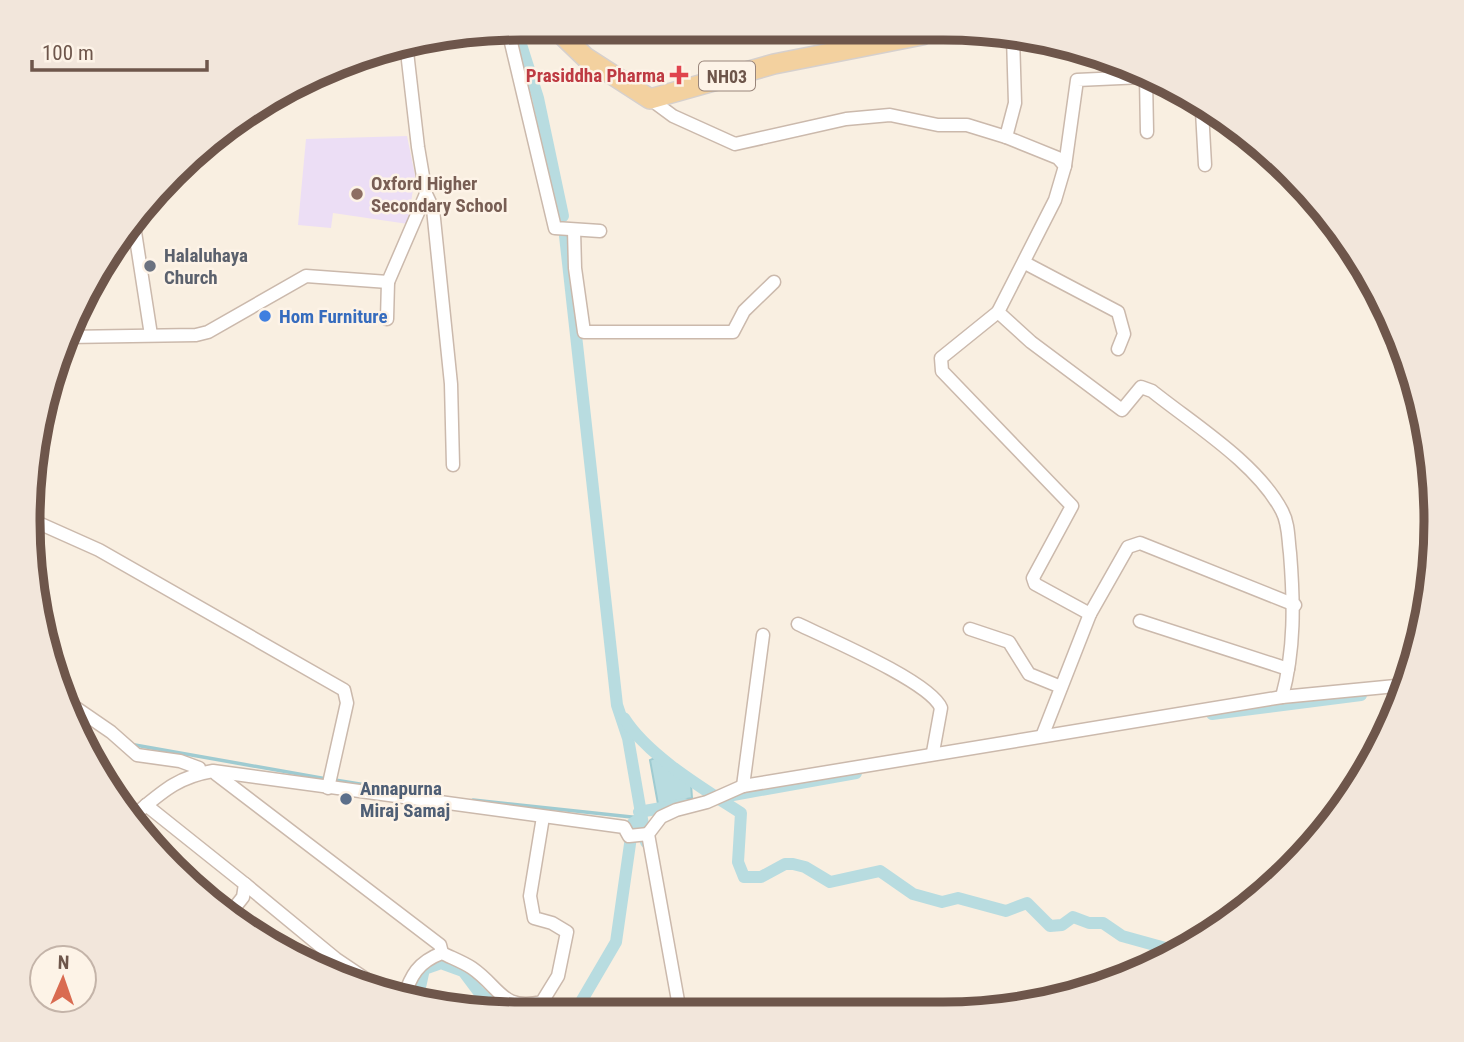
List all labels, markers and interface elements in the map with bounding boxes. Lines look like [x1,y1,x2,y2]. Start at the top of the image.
scale bar [32,28,206,72]
text: 100 m [42,41,94,65]
road number: NH03 [699,62,755,90]
place label: Prasiddha Pharma [526,64,665,87]
marker: Prasiddha Pharma [671,67,687,83]
place label: Oxford Higher Secondary School [371,172,508,217]
marker: Oxford Higher Secondary School [349,186,365,202]
place label: Halaluhaya Church [164,244,248,289]
marker: Halaluhaya Church [142,258,158,274]
place label: Hom Furniture [279,305,388,328]
marker: Hom Furniture [257,308,273,324]
place label: Annapurna Miraj Samaj [360,777,450,822]
marker: Annapurna Miraj Samaj [338,791,354,807]
north arrow [28,944,98,1014]
text: N [57,951,70,974]

